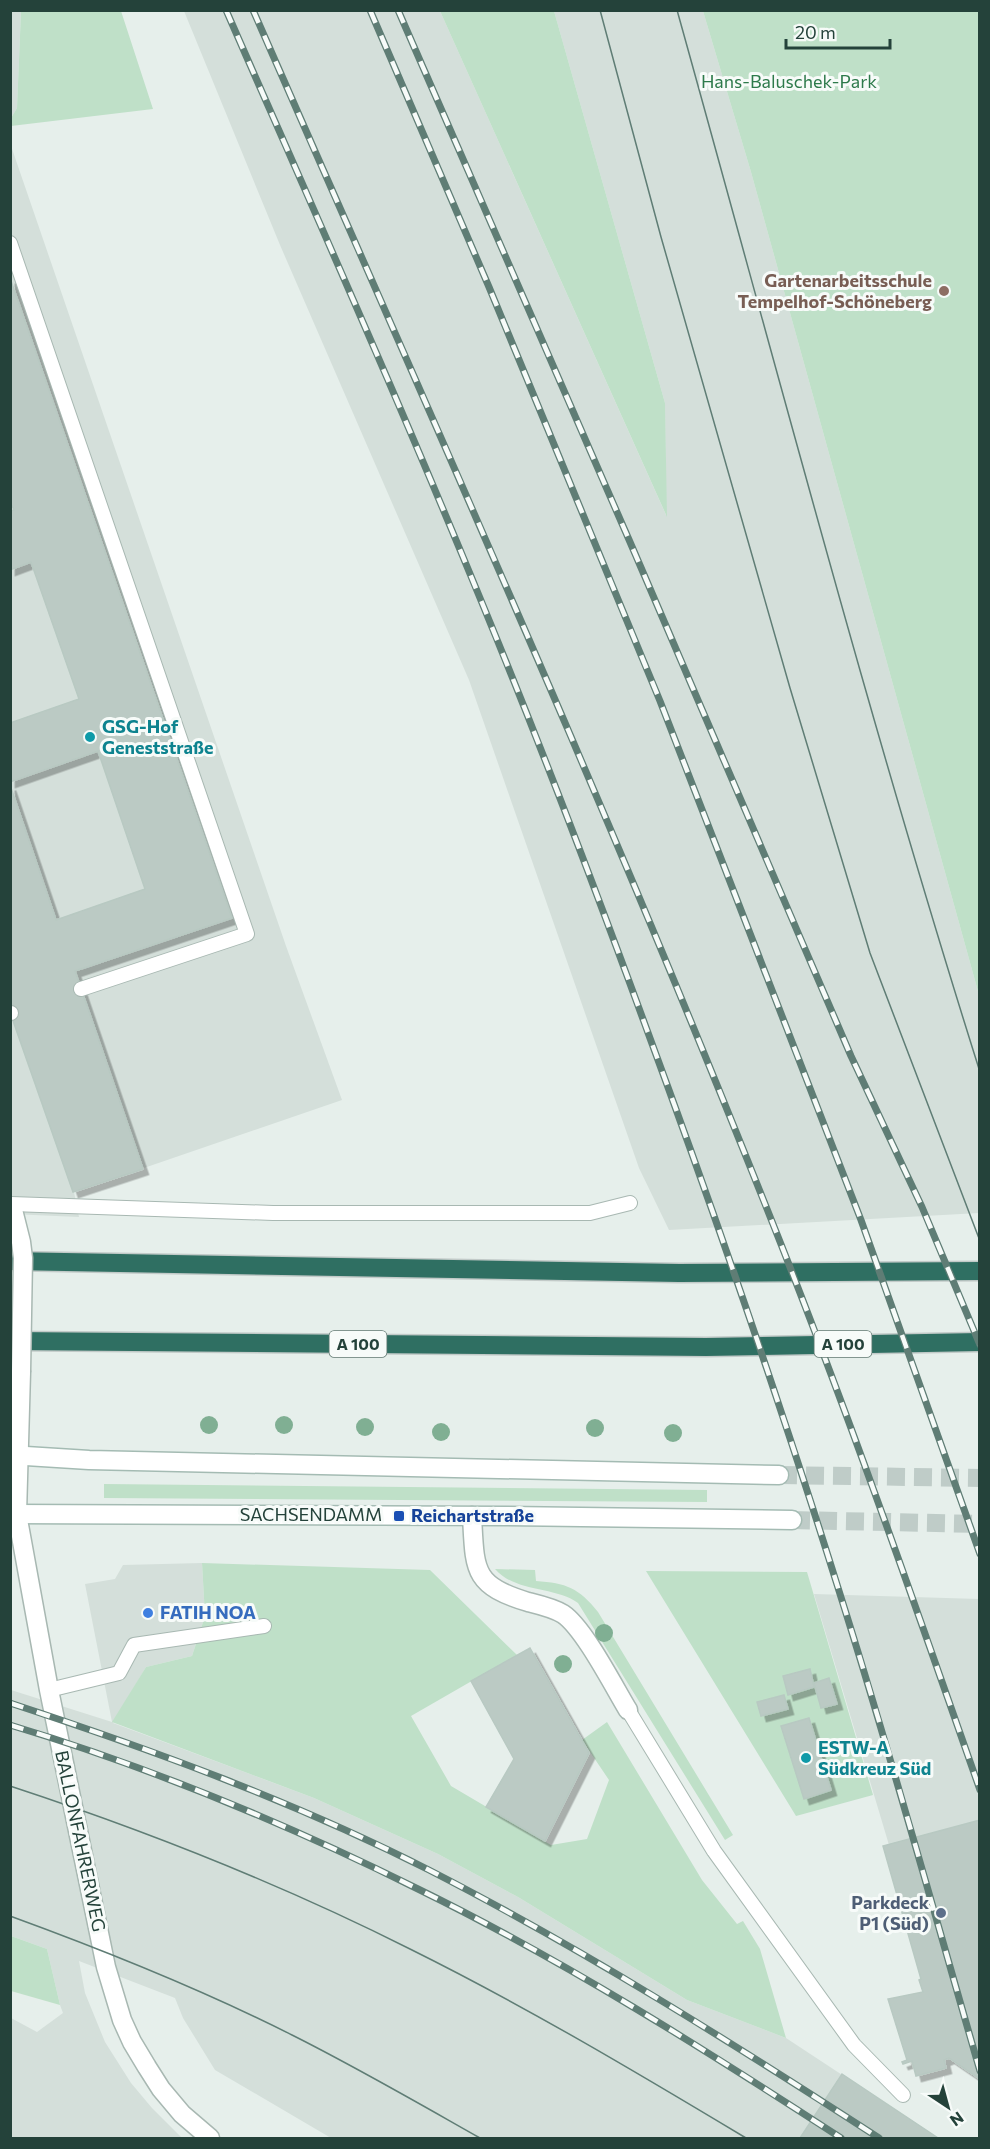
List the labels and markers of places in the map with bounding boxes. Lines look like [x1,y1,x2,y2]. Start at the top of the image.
place label: Gartenarbeitsschule Tempelhof-Schöneberg [738,269,932,312]
marker: Gartenarbeitsschule Tempelhof-Schöneberg [937,284,951,298]
place label: GSG-Hof Geneststraße [102,715,214,758]
marker: GSG-Hof Geneststraße [83,730,97,744]
place label: Reichartstraße [411,1504,534,1526]
marker: Reichartstraße [392,1509,406,1523]
place label: FATIH NOA [160,1601,256,1623]
marker: FATIH NOA [141,1606,155,1620]
place label: ESTW-A Südkreuz Süd [818,1736,931,1779]
marker: ESTW-A Südkreuz Süd [799,1751,813,1765]
place label: Parkdeck P1 (Süd) [851,1891,930,1934]
marker: Parkdeck P1 (Süd) [934,1906,948,1920]

